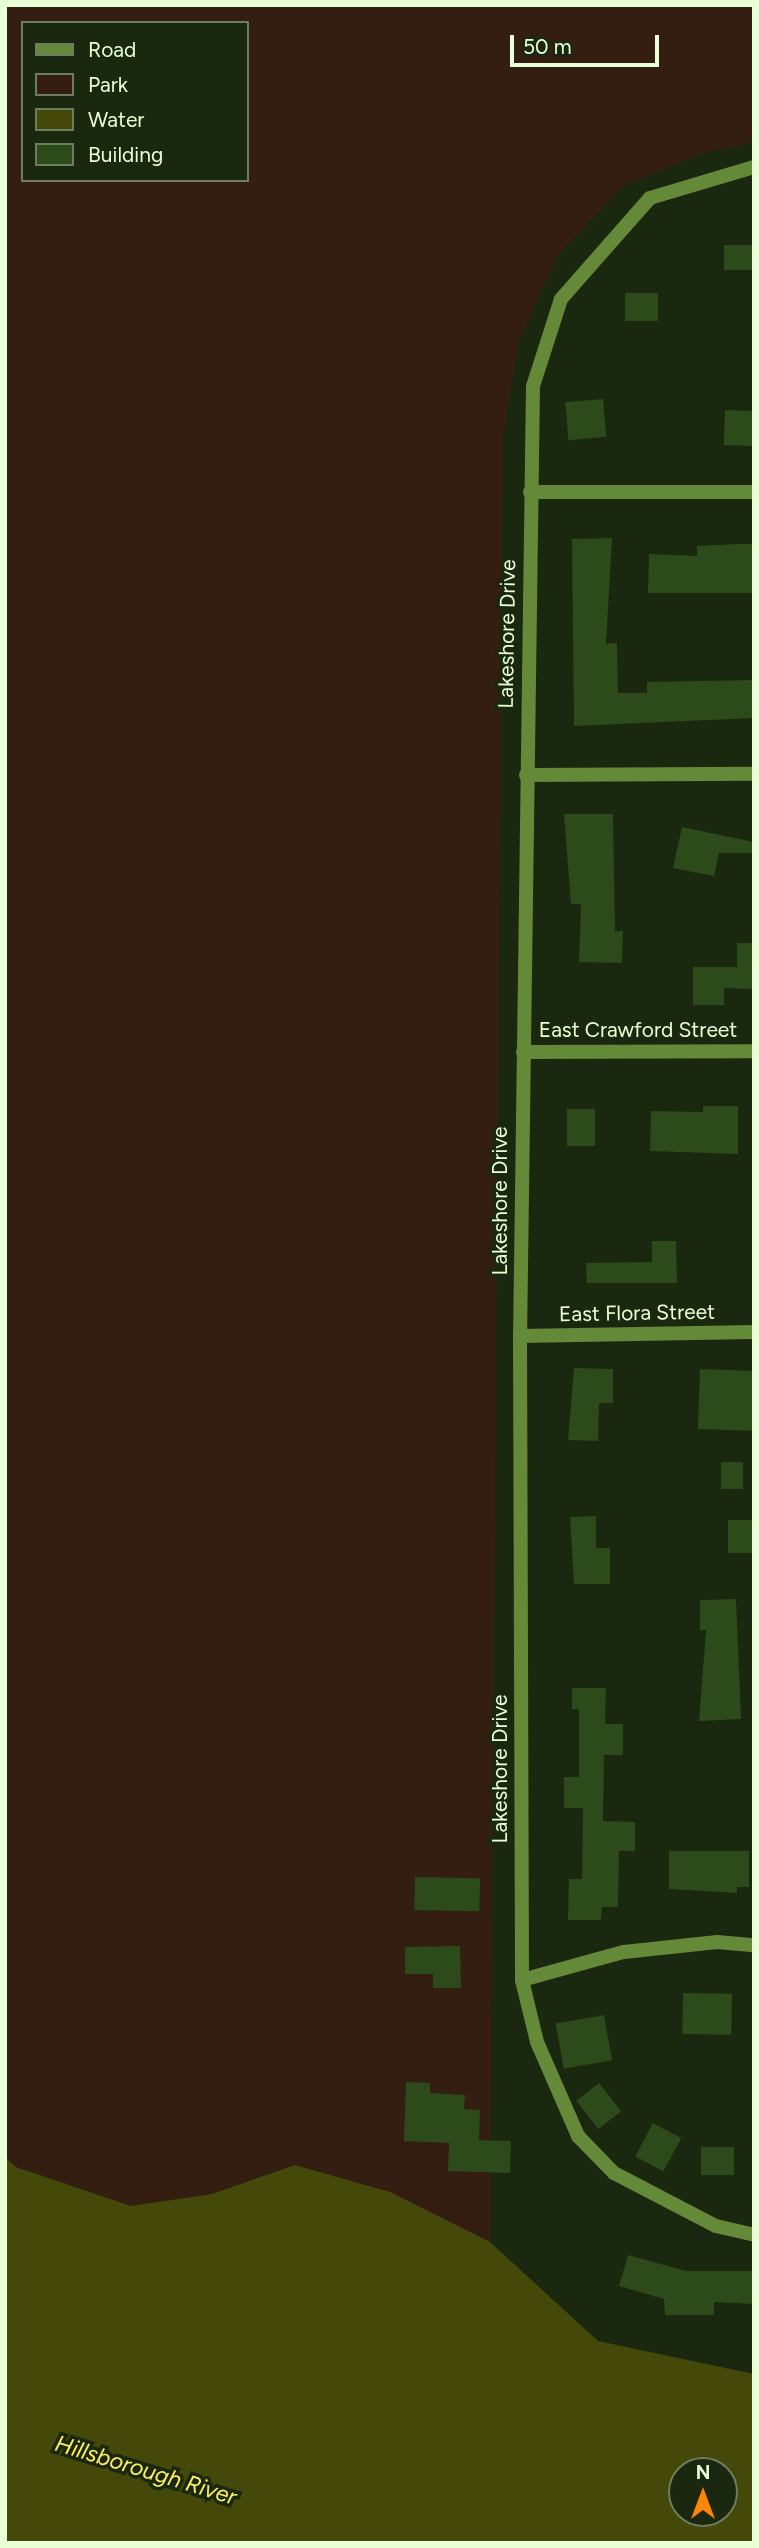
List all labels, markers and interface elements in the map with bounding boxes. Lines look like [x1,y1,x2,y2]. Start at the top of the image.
legend [21,21,248,182]
scale bar [514,21,663,65]
text: 50 m [523,34,572,59]
text: Road [88,37,136,62]
text: Park [88,72,128,97]
text: Water [88,107,144,132]
text: Building [88,142,163,167]
street label: Lakeshore Drive [493,559,521,709]
street label: East Crawford Street [539,1017,737,1043]
street label: Lakeshore Drive [487,1126,513,1276]
street label: East Flora Street [559,1299,715,1327]
street label: Lakeshore Drive [487,1694,513,1844]
water label: Hillsborough River [52,2429,240,2511]
north arrow [668,2457,738,2527]
text: N [696,2461,710,2484]

